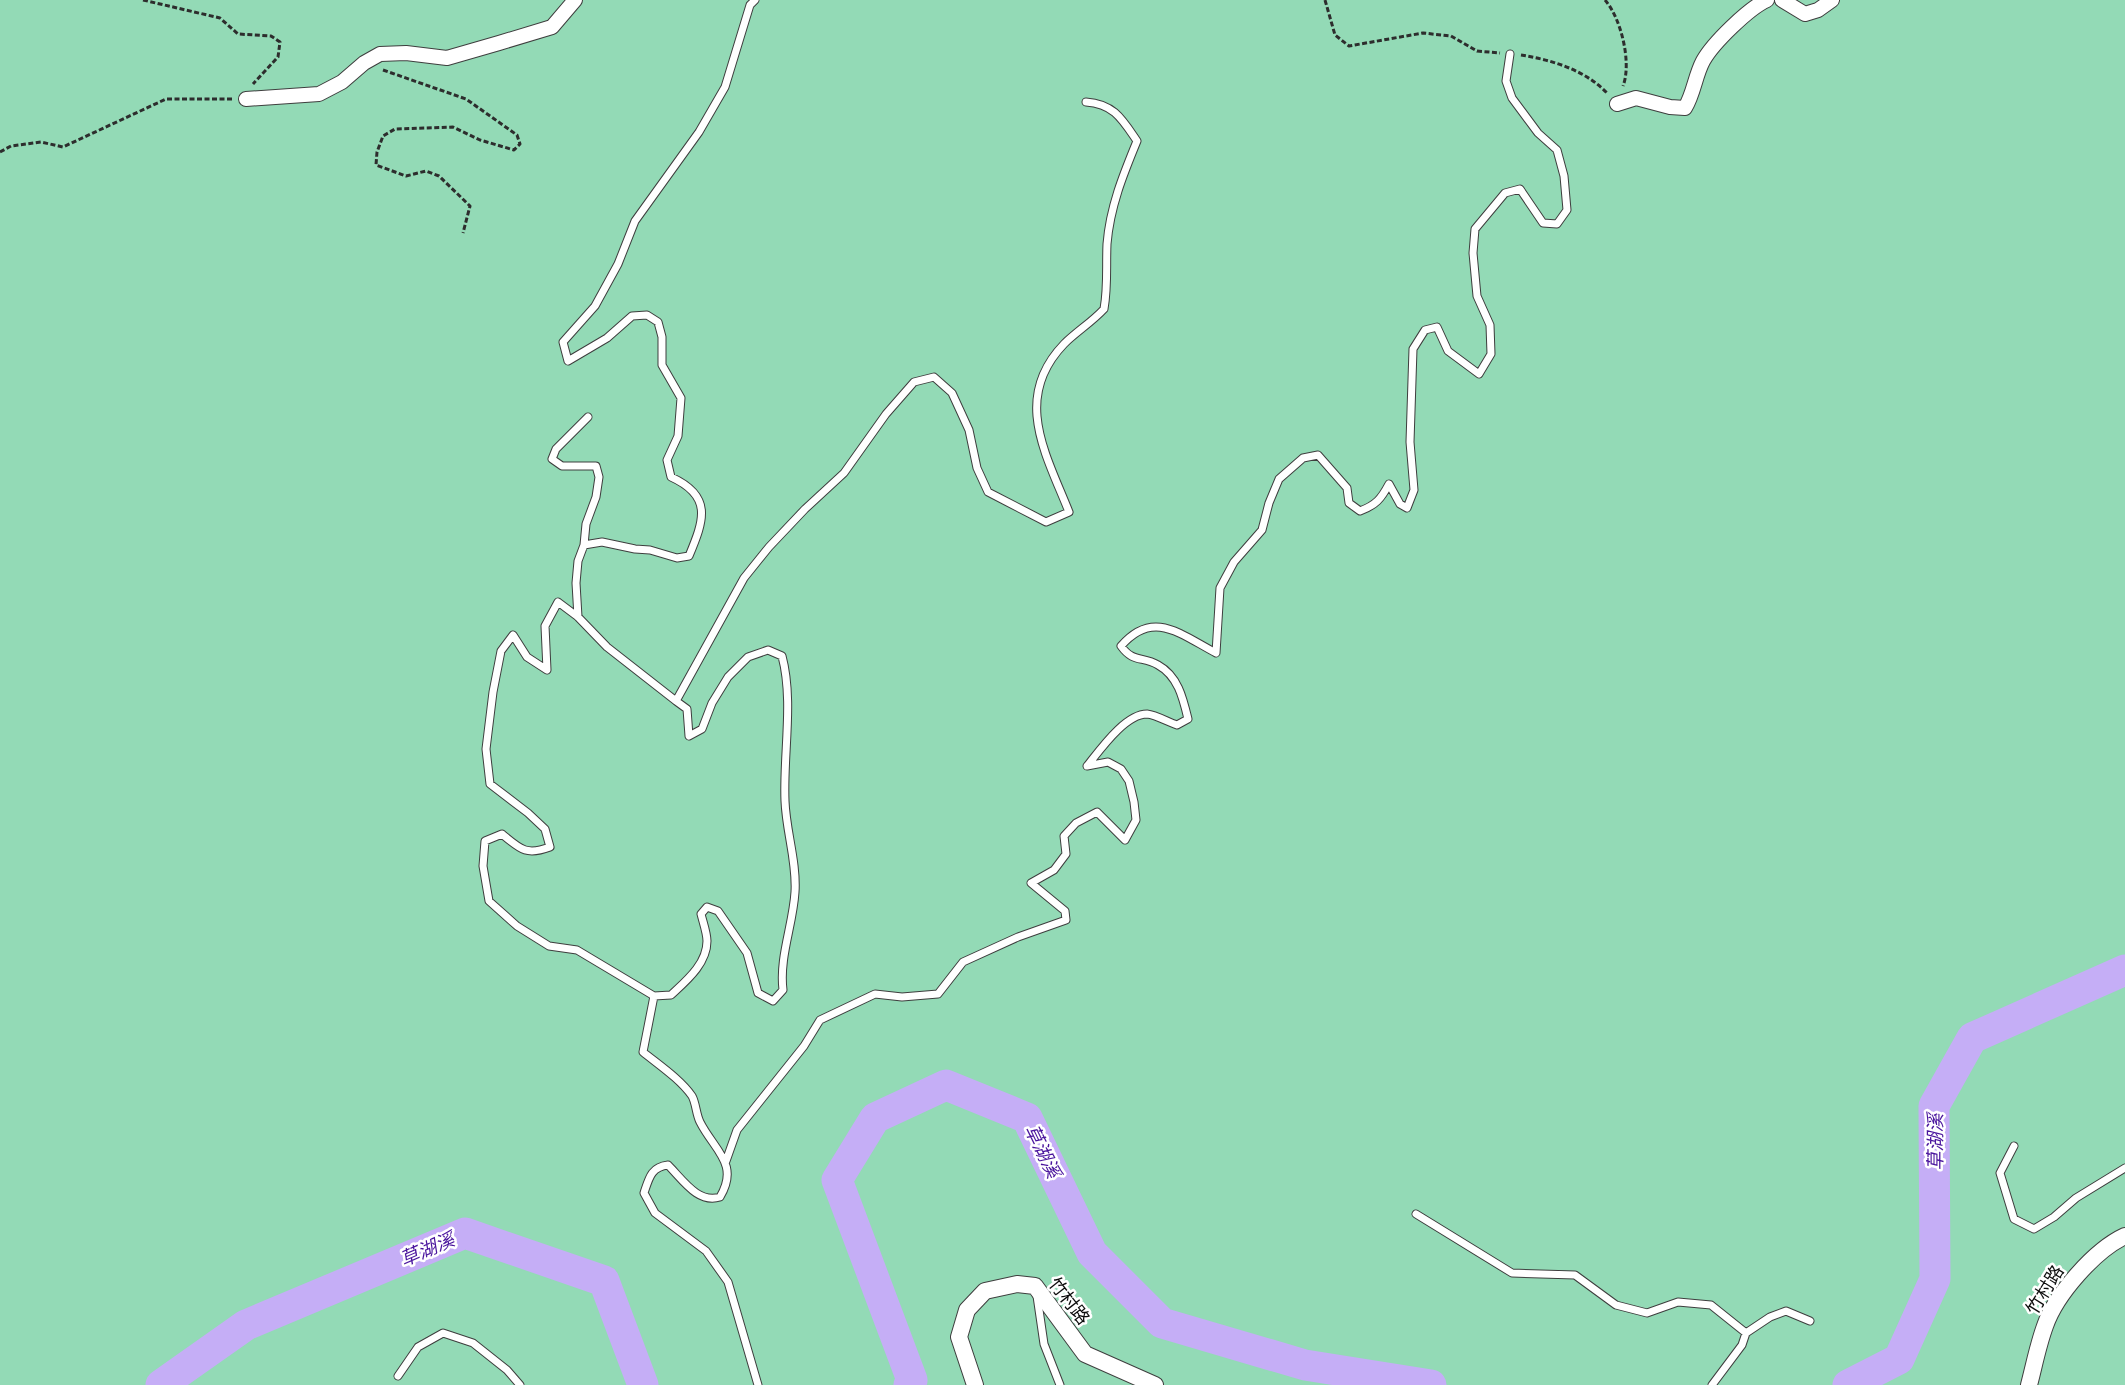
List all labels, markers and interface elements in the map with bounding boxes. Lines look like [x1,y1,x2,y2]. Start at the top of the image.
water label: 草湖溪 [1924,1111,1947,1171]
water label: 草湖溪 [1020,1121,1067,1185]
water label: 草湖溪 [396,1227,461,1271]
street label: 竹村路 [2021,1261,2069,1319]
street label: 竹村路 [1044,1273,1094,1329]

